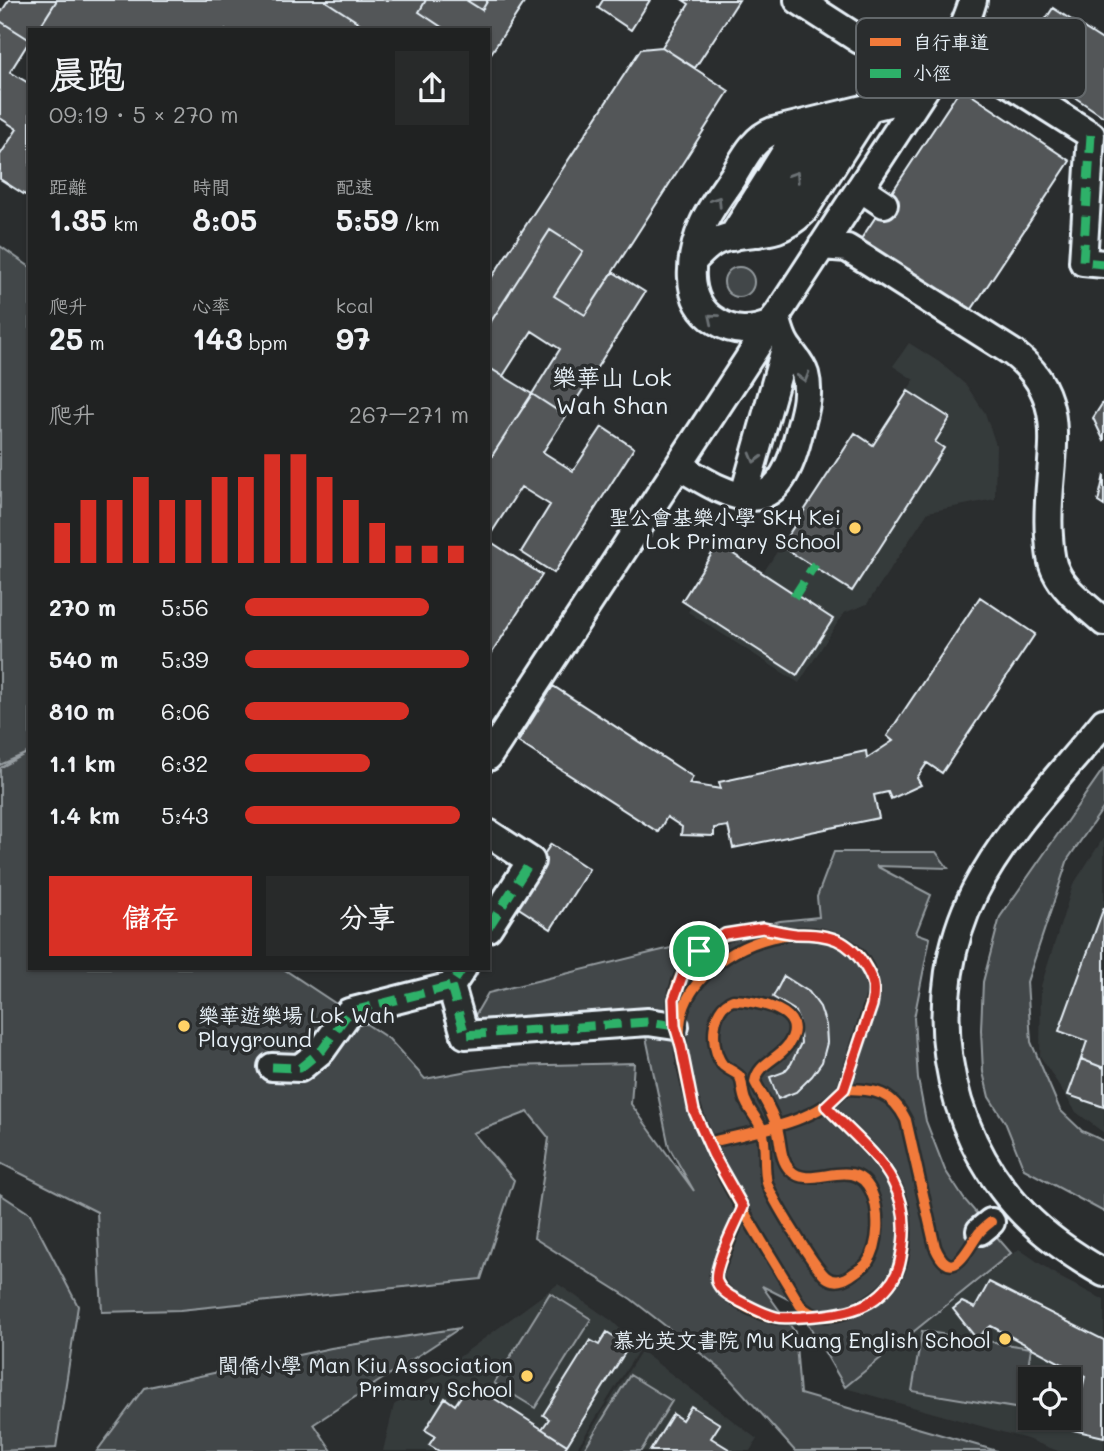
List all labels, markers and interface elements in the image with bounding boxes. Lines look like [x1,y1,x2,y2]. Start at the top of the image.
legend [856,18,1086,98]
text: 自行車道 [913,29,989,54]
text: 晨跑 [49,48,125,98]
button: share [395,51,469,125]
text: 小徑 [913,60,951,85]
text: 09:19 · 5 × 270 m [49,99,239,129]
one-way arrow [787,171,800,184]
text: 距離 [49,174,87,199]
text: 時間 [192,174,230,199]
text: 配速 [336,174,374,199]
one-way arrow [709,195,722,208]
text: 1.35 [49,199,107,239]
text: 8:05 [192,199,257,239]
text: 5:59 [336,199,398,239]
text: km [107,211,138,236]
text: /km [398,211,440,236]
text: 爬升 [49,293,87,318]
text: 心率 [192,293,230,318]
text: kcal [336,293,374,318]
one-way arrow [708,313,720,326]
text: 25 [49,318,83,358]
text: 143 [192,318,243,358]
text: 97 [336,318,370,358]
text: m [83,330,105,355]
text: bpm [243,330,288,355]
district label: 樂華山 Lok Wah Shan [552,361,672,420]
one-way arrow [796,371,810,383]
text: 爬升 [49,399,95,429]
text: 267–271 m [349,399,469,429]
one-way arrow [748,451,763,463]
place label: 聖公會基樂小學 SKH Kei Lok Primary School [609,503,841,554]
marker: 聖公會基樂小學 SKH Kei Lok Primary School [847,520,863,536]
text: 270 m [49,592,116,622]
text: 5:56 [161,592,209,622]
text: 540 m [49,644,118,674]
text: 5:39 [161,644,209,674]
text: 810 m [49,696,115,726]
text: 6:06 [161,696,210,726]
text: 1.1 km [49,748,115,778]
text: 6:32 [161,748,208,778]
text: 1.4 km [49,800,120,830]
text: 5:43 [161,800,209,830]
button: 儲存 [49,876,252,956]
button: 分享 [266,876,469,956]
pin [669,921,729,981]
icon: arrive [680,932,718,970]
place label: 樂華遊樂場 Lok Wah Playground [198,1001,394,1052]
marker: 樂華遊樂場 Lok Wah Playground [176,1018,192,1034]
place label: 慕光英文書院 Mu Kuang English School [613,1326,991,1353]
marker: 慕光英文書院 Mu Kuang English School [997,1331,1013,1347]
place label: 閩僑小學 Man Kiu Association Primary School [218,1351,513,1402]
map controls [1018,1367,1081,1430]
button: locate [1018,1367,1081,1430]
marker: 閩僑小學 Man Kiu Association Primary School [519,1368,535,1384]

